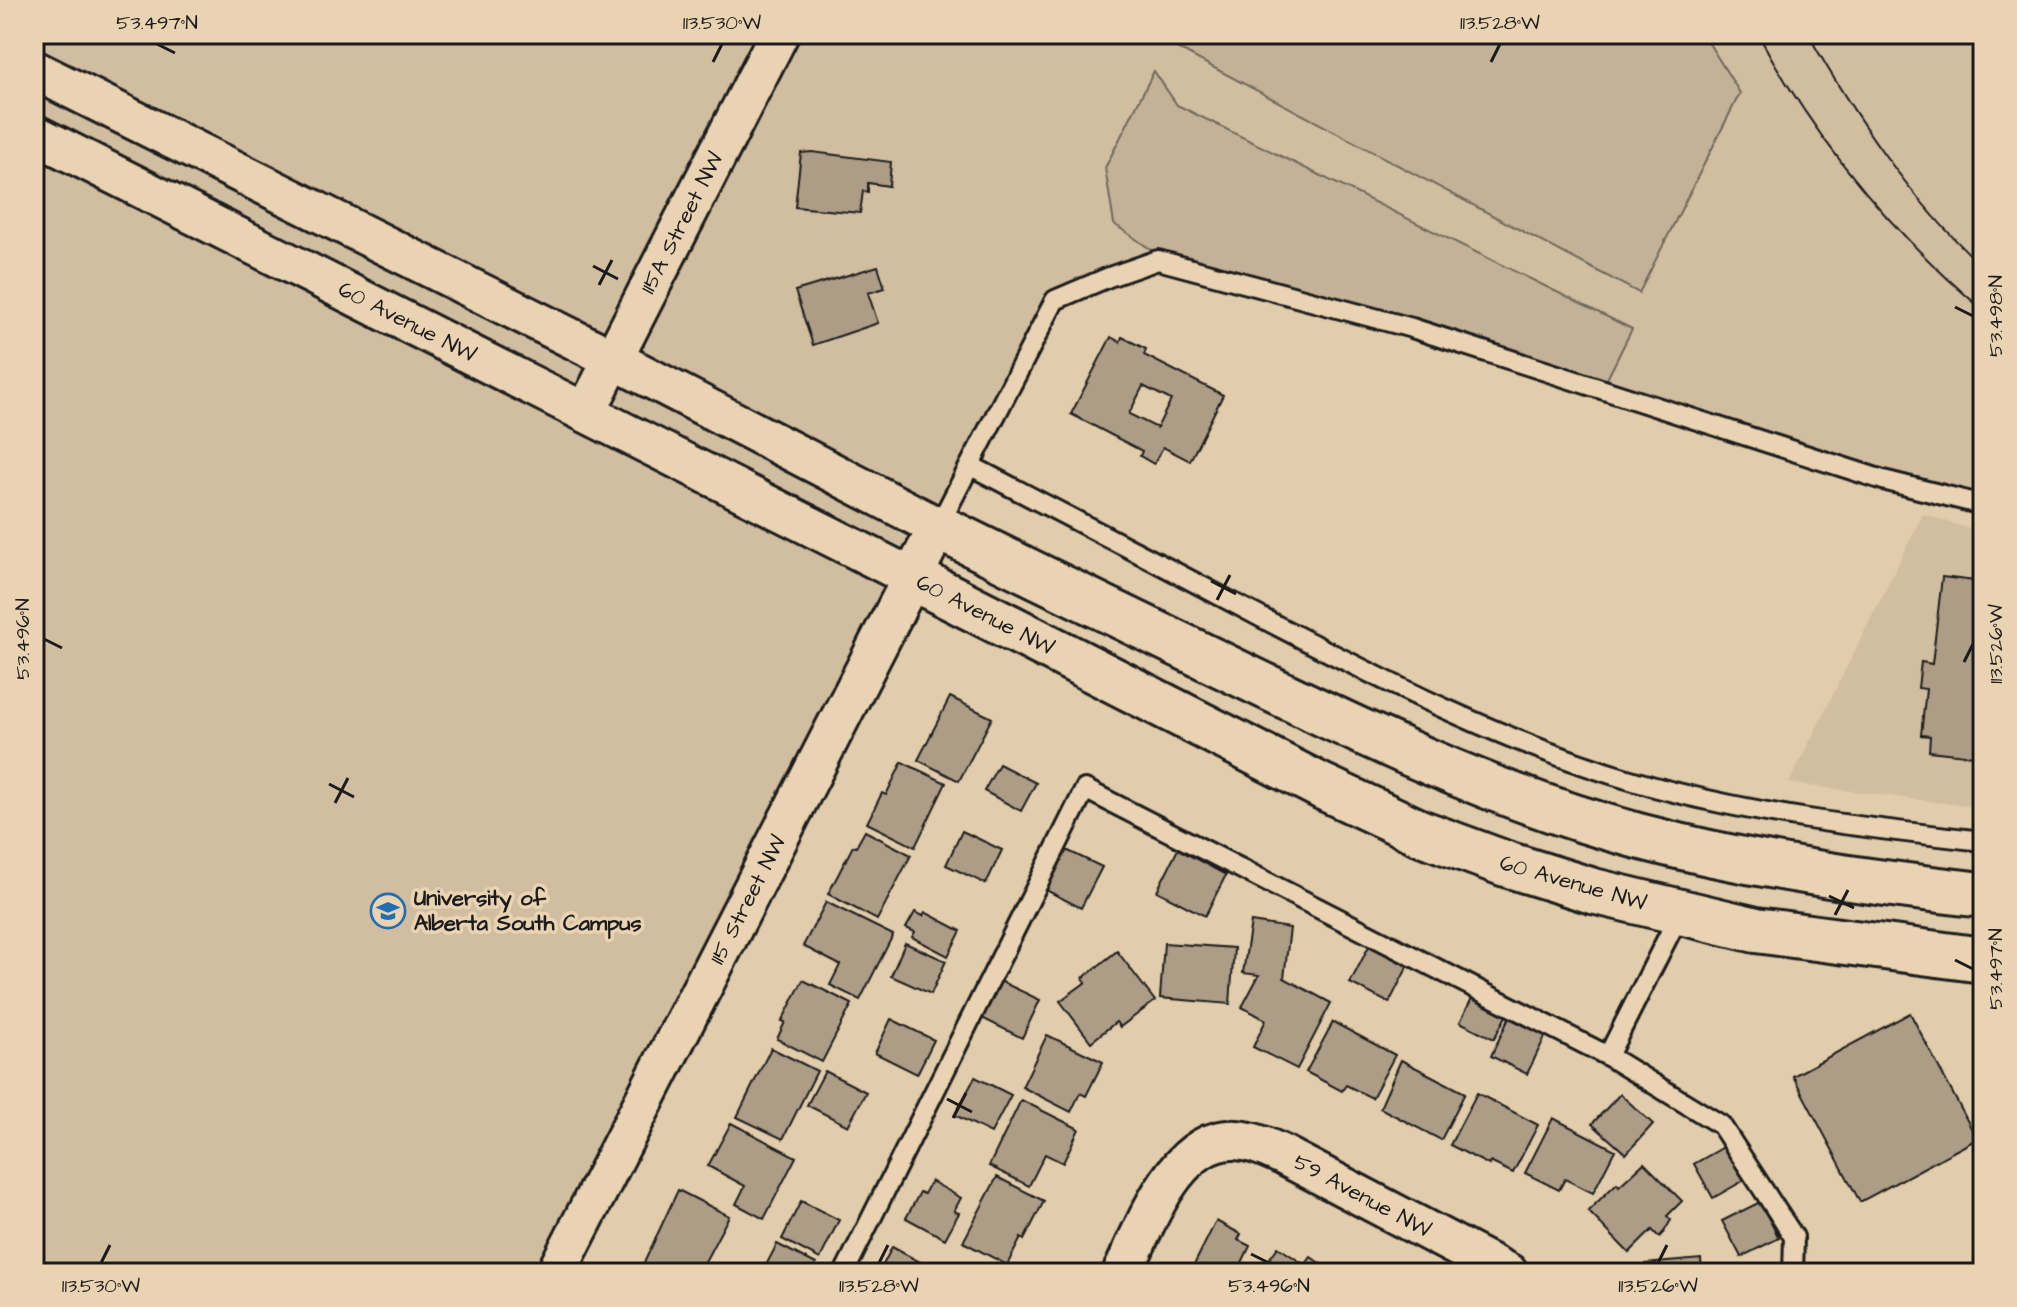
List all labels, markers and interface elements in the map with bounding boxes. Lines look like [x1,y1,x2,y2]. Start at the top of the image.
text: 53.497°N [116,9,198,37]
text: 113.530°W [683,9,761,37]
text: 113.528°W [1460,9,1540,37]
street label: 115A Street NW [633,147,731,299]
street label: 60 Avenue NW [333,274,482,370]
text: 53.498°N [1982,275,2010,357]
street label: 60 Avenue NW [911,567,1060,663]
text: 53.496°N [9,598,37,680]
text: 113.526°W [1982,604,2010,684]
street label: 115 Street NW [702,830,794,970]
street label: 60 Avenue NW [1496,847,1650,919]
place label: University of Alberta South Campus [414,883,641,939]
school or university icon: University of Alberta South Campus [369,892,407,930]
text: 53.497°N [1982,928,2010,1010]
street label: 59 Avenue NW [1288,1147,1437,1245]
text: 113.530°W [62,1272,140,1300]
text: 113.528°W [839,1272,919,1300]
text: 53.496°N [1228,1272,1310,1300]
text: 113.526°W [1618,1272,1698,1300]

